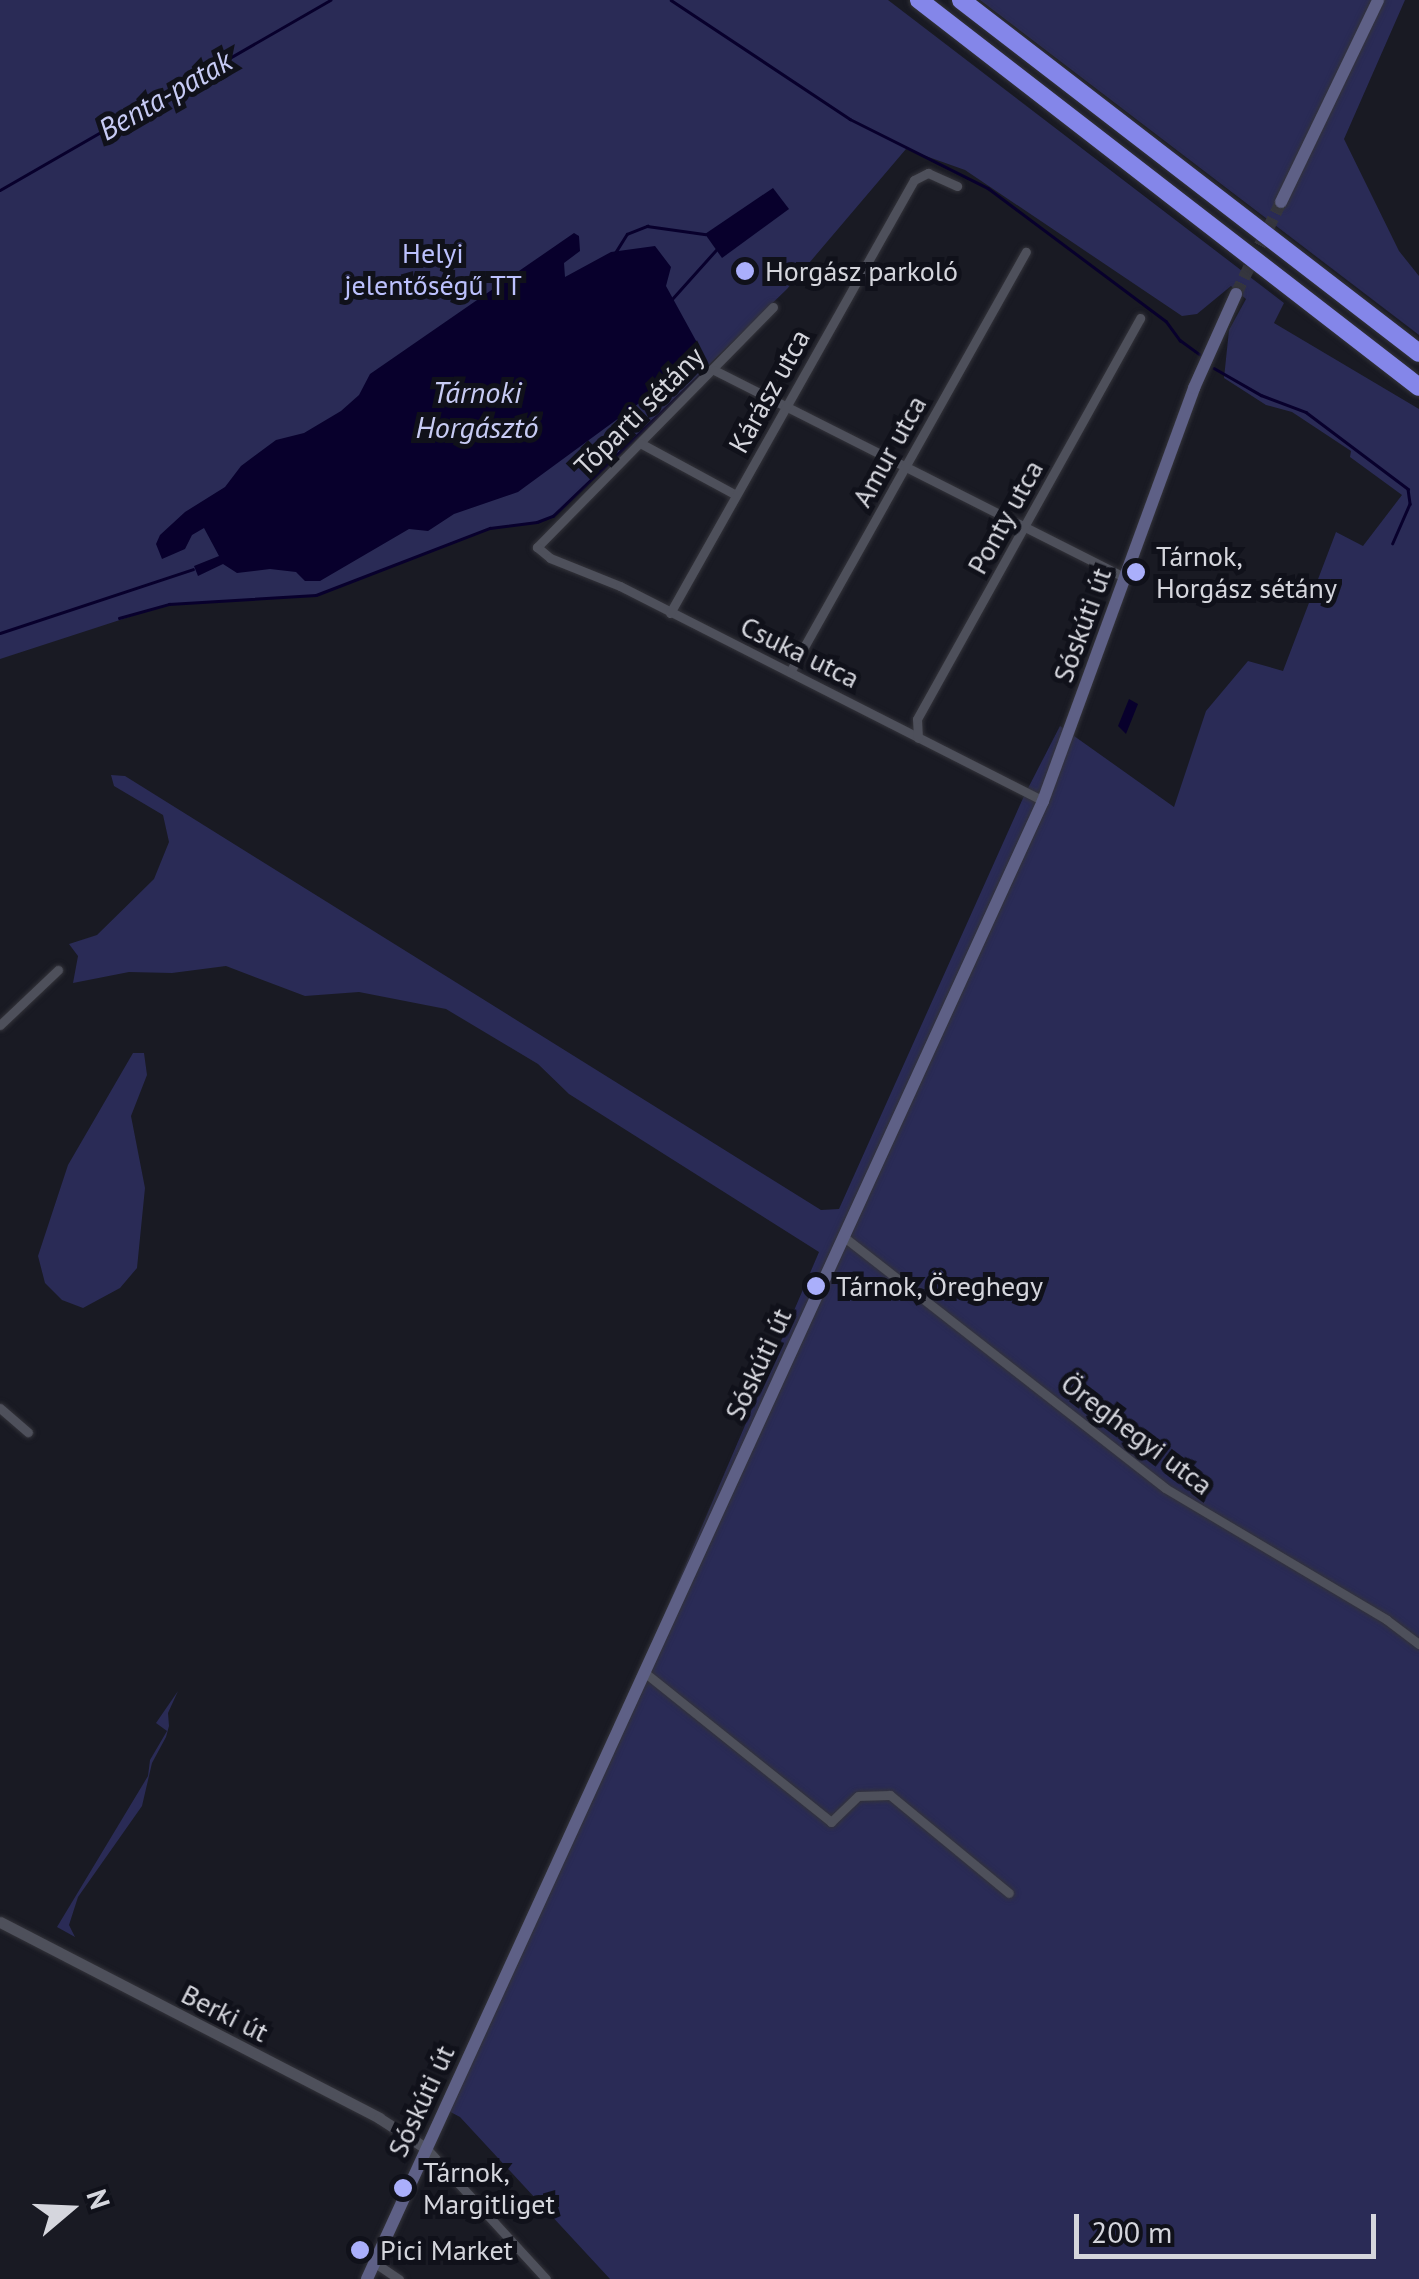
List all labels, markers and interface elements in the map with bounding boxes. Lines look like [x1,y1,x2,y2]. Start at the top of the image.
water label: Benta-patak [92,42,238,148]
park label: Helyi jelentőségű TT [344,236,522,302]
place label: Horgász parkoló [765,254,959,288]
marker: Horgász parkoló [734,260,756,282]
street label: Kárász utca [721,323,817,459]
street label: Tóparti sétány [567,339,711,483]
water label: Tárnoki Horgásztó [416,374,538,444]
street label: Amur utca [845,390,933,512]
street label: Ponty utca [960,454,1050,580]
place label: Tárnok, Horgász sétány [1156,539,1338,605]
marker: Tárnok, Horgász sétány [1125,561,1147,583]
street label: Sóskúti út [1046,563,1118,687]
street label: Csuka utca [735,609,865,695]
place label: Tárnok, Öreghegy [836,1269,1045,1303]
marker: Tárnok, Öreghegy [805,1275,827,1297]
street label: Sóskúti út [718,1303,798,1425]
street label: Öreghegyi utca [1055,1366,1219,1502]
street label: Berki út [176,1977,274,2049]
street label: Sóskúti út [381,2040,461,2162]
place label: Tárnok, Margitliget [423,2155,555,2221]
north arrow [20,2159,120,2259]
marker: Tárnok, Margitliget [392,2177,414,2199]
text: N [78,2184,119,2214]
scale bar [1079,2194,1382,2256]
text: 200 m [1091,2212,1172,2251]
place label: Pici Market [380,2233,513,2267]
marker: Pici Market [349,2239,371,2261]

